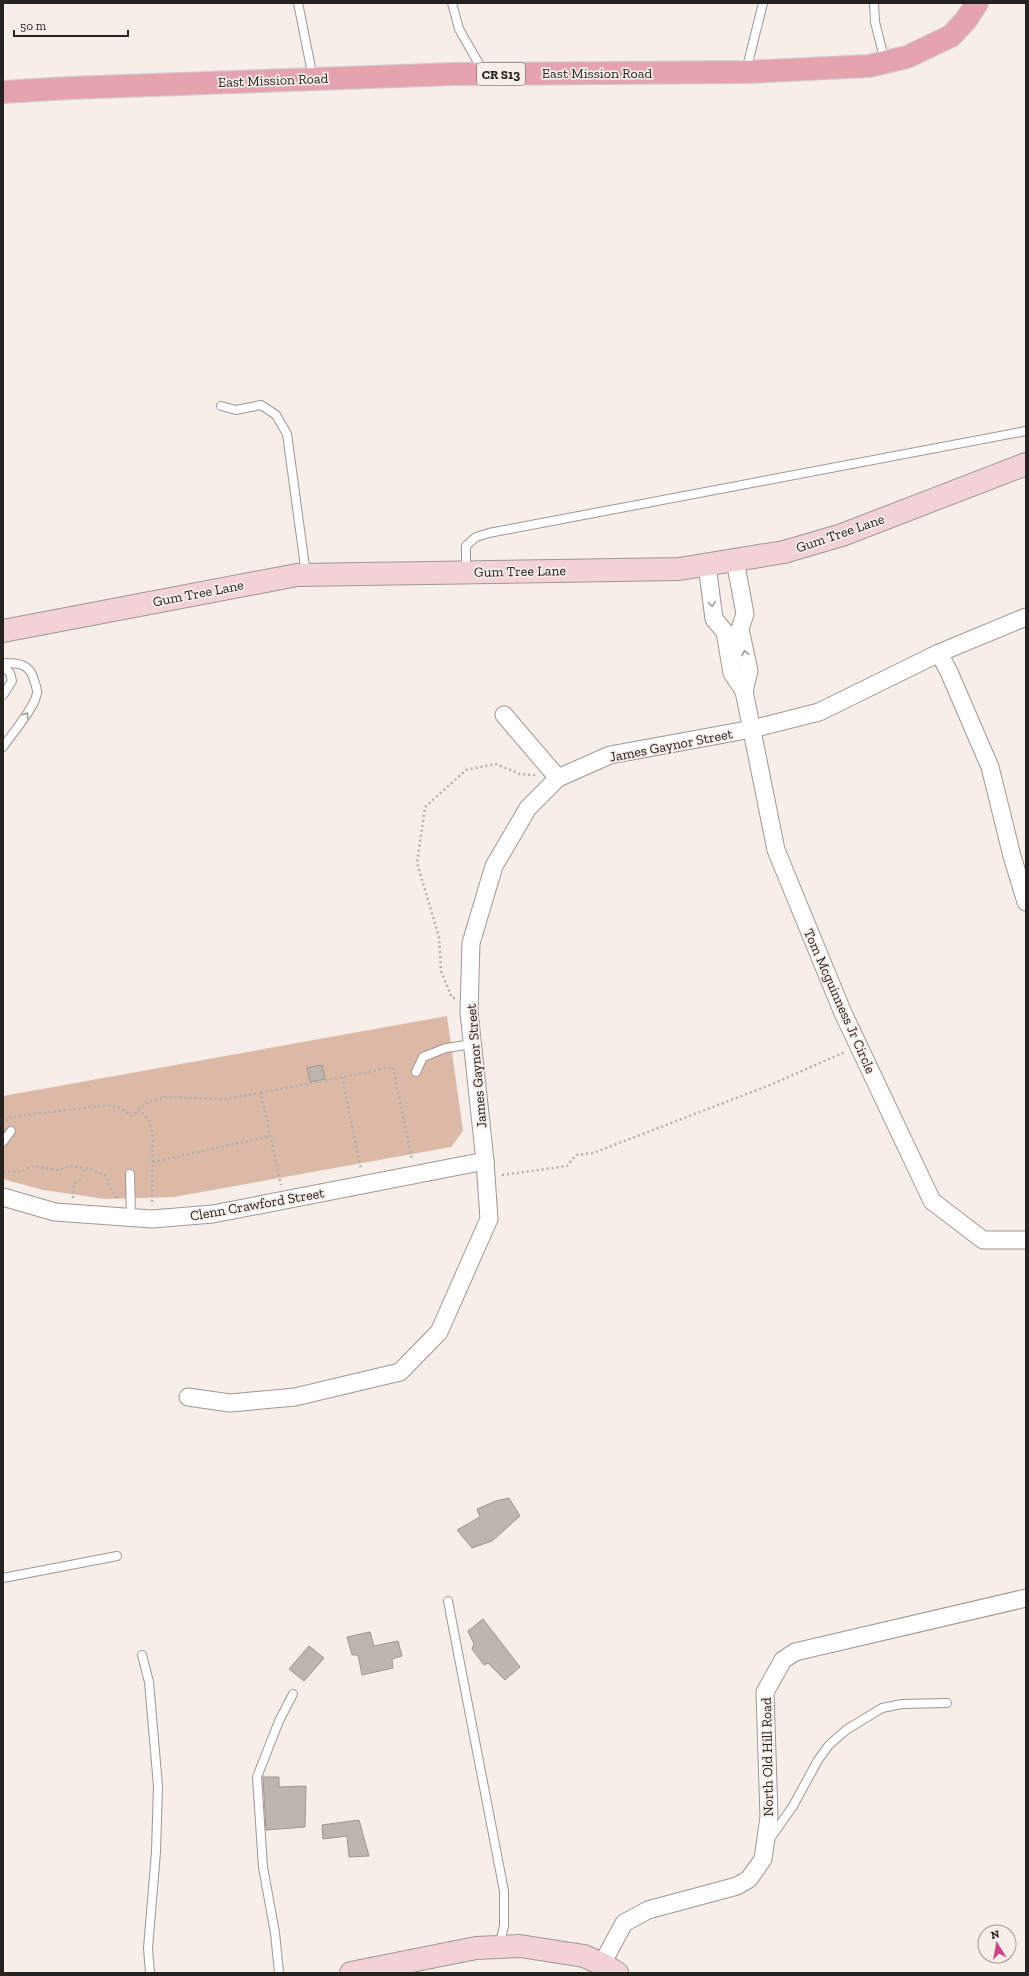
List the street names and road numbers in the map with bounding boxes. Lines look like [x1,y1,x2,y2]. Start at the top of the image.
road number: CR S13 [477,63,525,85]
street label: East Mission Road [542,65,653,82]
street label: East Mission Road [218,70,329,91]
street label: Gum Tree Lane [794,510,887,557]
street label: Gum Tree Lane [474,562,567,581]
street label: Gum Tree Lane [151,576,245,611]
street label: James Gaynor Street [608,725,735,766]
street label: Tom Mcguinness Jr Circle [800,926,879,1077]
street label: James Gaynor Street [463,1002,490,1129]
street label: Clenn Crawford Street [189,1184,326,1225]
street label: North Old Hill Road [758,1697,777,1817]

